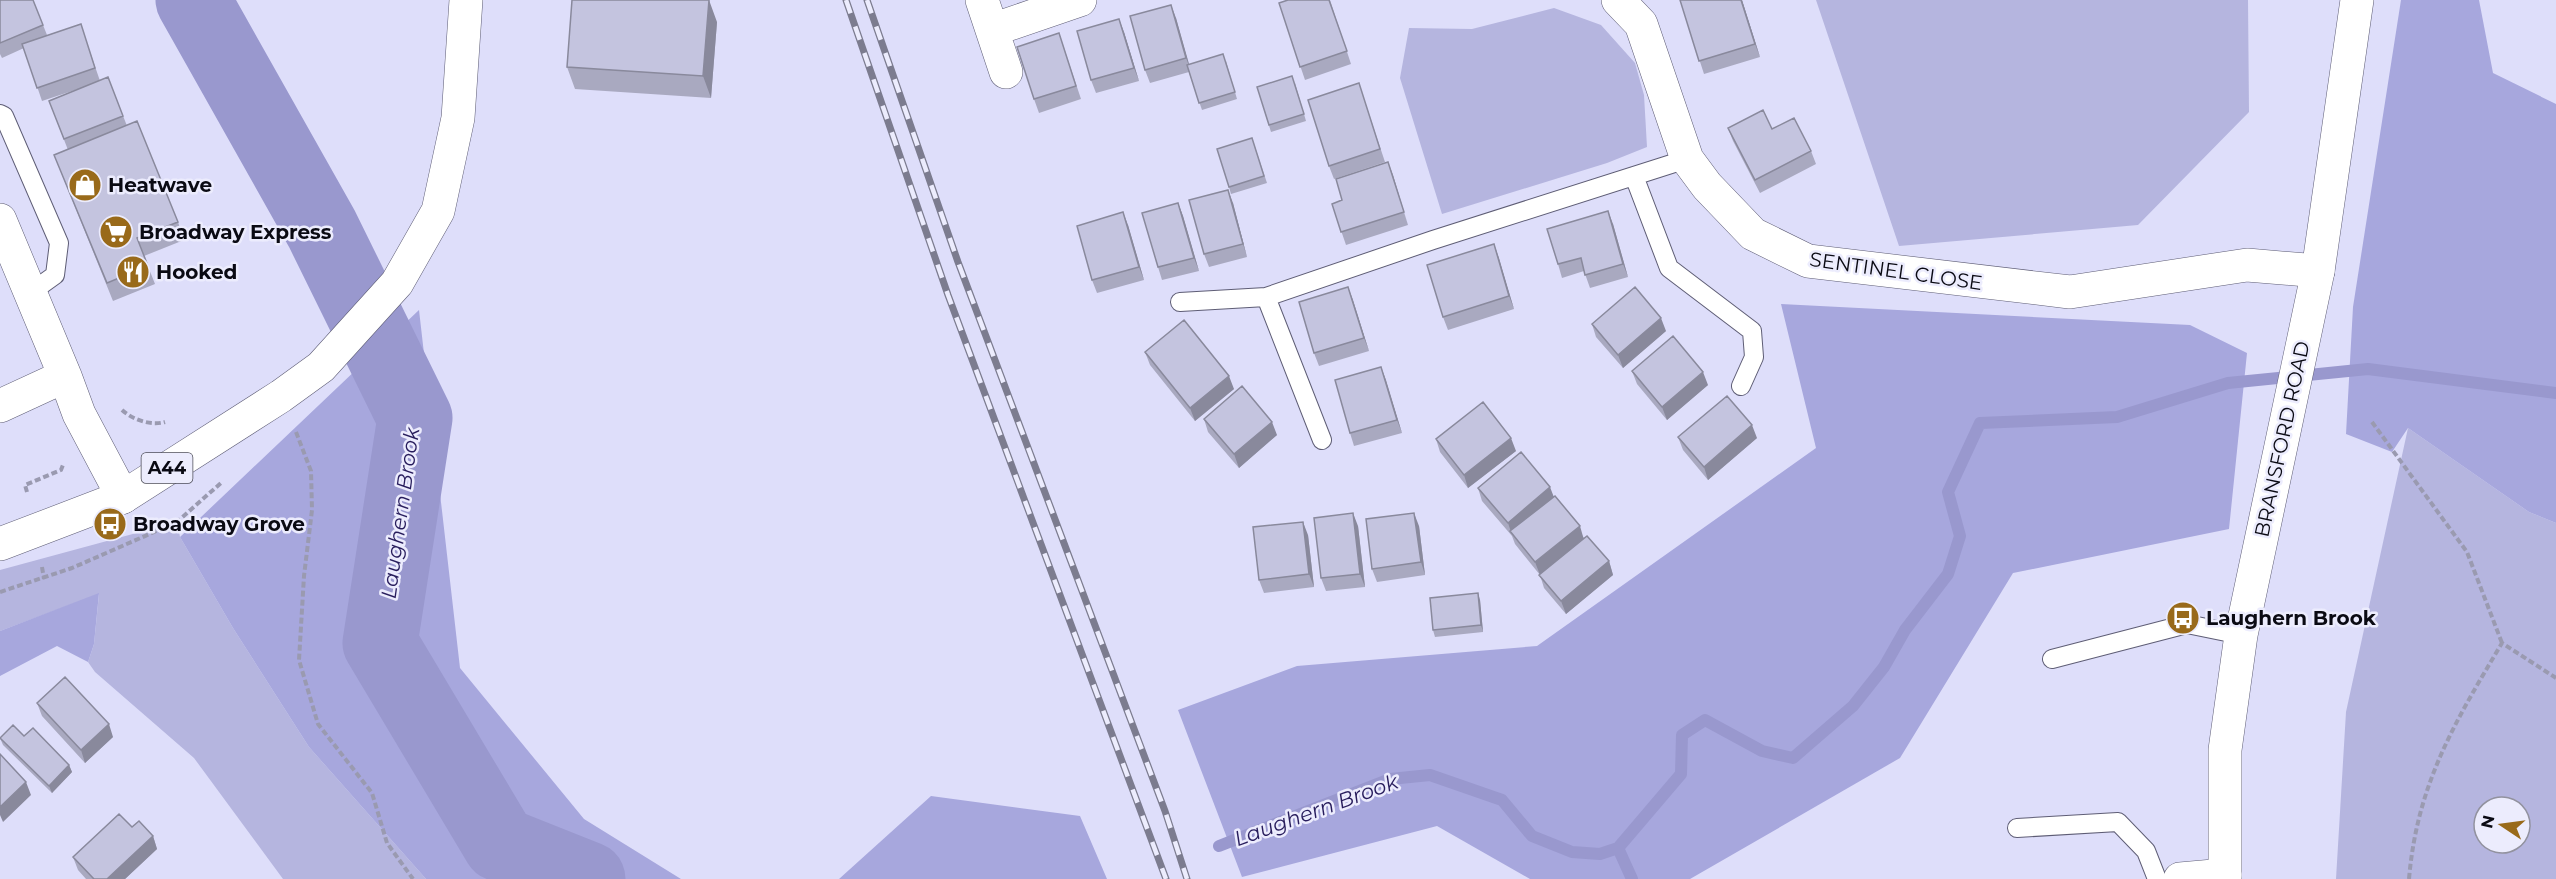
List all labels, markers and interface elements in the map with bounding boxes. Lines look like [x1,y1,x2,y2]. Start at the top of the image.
shop icon: Heatwave [67,167,103,203]
place label: Heatwave [108,173,212,197]
supermarket icon: Broadway Express [98,214,134,250]
place label: Broadway Express [139,220,332,244]
street label: SENTINEL CLOSE [1808,247,1984,295]
restaurant icon: Hooked [115,254,151,290]
place label: Hooked [156,260,237,284]
street label: BRANSFORD ROAD [2249,339,2315,539]
water label: Laughern Brook [376,424,425,600]
road number: A44 [142,453,192,483]
bus stop icon: Broadway Grove [92,506,128,542]
place label: Broadway Grove [133,512,305,536]
bus stop icon: Laughern Brook [2165,600,2201,636]
place label: Laughern Brook [2206,606,2377,630]
water label: Laughern Brook [1231,768,1403,851]
north arrow [2472,795,2532,855]
text: N [2477,813,2499,830]

